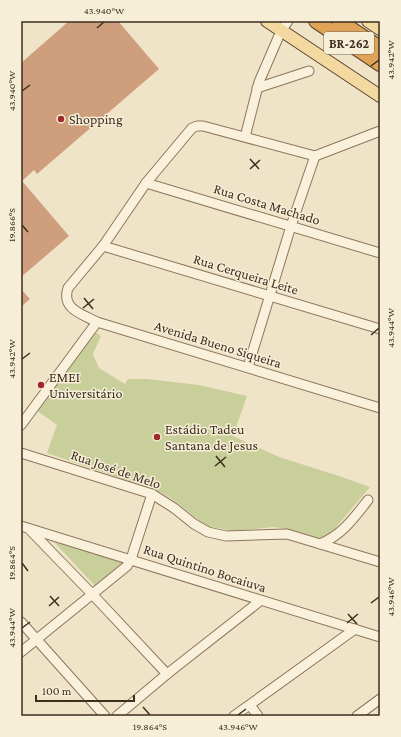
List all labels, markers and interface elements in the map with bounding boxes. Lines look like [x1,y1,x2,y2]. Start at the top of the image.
text: 43.940°W [84,5,125,16]
road number: BR-262 [324,32,374,54]
text: 43.942°W [385,40,396,80]
text: 43.940°W [6,70,17,111]
place label: Shopping [69,111,123,127]
marker: Shopping [56,114,66,124]
street label: Rua Costa Machado [212,180,322,228]
text: 19.866°S [6,208,17,242]
street label: Rua Cerqueira Leite [192,250,300,298]
text: 43.944°W [385,307,396,348]
street label: Avenida Bueno Siqueira [153,317,284,371]
text: 43.942°W [6,339,17,379]
place label: EMEI Universitário [49,369,122,401]
marker: EMEI Universitário [36,380,46,390]
place label: Estádio Tadeu Santana de Jesus [165,421,258,453]
marker: Estádio Tadeu Santana de Jesus [152,432,162,442]
street label: Rua José de Melo [69,446,163,492]
street label: Rua Quintino Bocaiuva [142,541,269,596]
text: 19.864°S [6,546,17,580]
text: 43.946°W [385,576,396,617]
text: 43.944°W [6,607,17,648]
scale bar [36,677,134,703]
text: 100 m [42,684,72,698]
text: 19.864°S [133,721,167,732]
text: 43.946°W [218,721,259,732]

